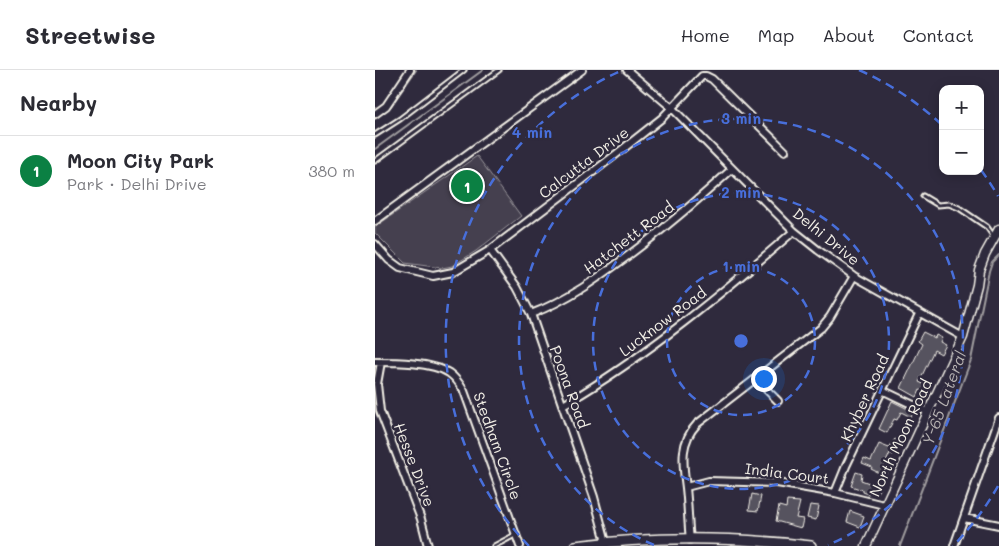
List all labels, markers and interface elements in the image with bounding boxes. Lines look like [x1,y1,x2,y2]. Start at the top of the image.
text: Streetwise [25,19,155,50]
text: Home [681,23,730,47]
text: Map [758,23,794,47]
text: About [822,23,875,47]
text: Contact [903,23,974,47]
map controls [939,85,984,175]
button: + [939,85,984,130]
text: Nearby [20,89,97,116]
text: 3 min [721,108,761,128]
text: 4 min [512,122,552,142]
street label: Calcutta Drive [534,122,632,203]
button: − [939,130,984,175]
text: Moon City Park [67,148,214,173]
text: 1 [32,160,40,181]
text: 380 m [308,160,355,181]
pin: 1 [451,167,483,205]
text: Park · Delhi Drive [67,173,207,194]
text: 2 min [721,182,761,202]
street label: Hatchett Road [579,197,678,278]
street label: Delhi Drive [789,203,864,269]
text: 1 min [722,256,760,276]
street label: Lucknow Road [615,282,710,360]
centre of rings [732,332,750,350]
street label: Poona Road [546,342,594,431]
water label: Y-65 Lateral [917,348,970,448]
street label: Khyber Road [835,351,893,444]
your location [751,366,777,392]
street label: North Moon Road [864,376,936,500]
street label: Stedham Circle [469,389,527,502]
street label: Hesse Drive [390,420,440,509]
street label: India Court [744,458,831,488]

